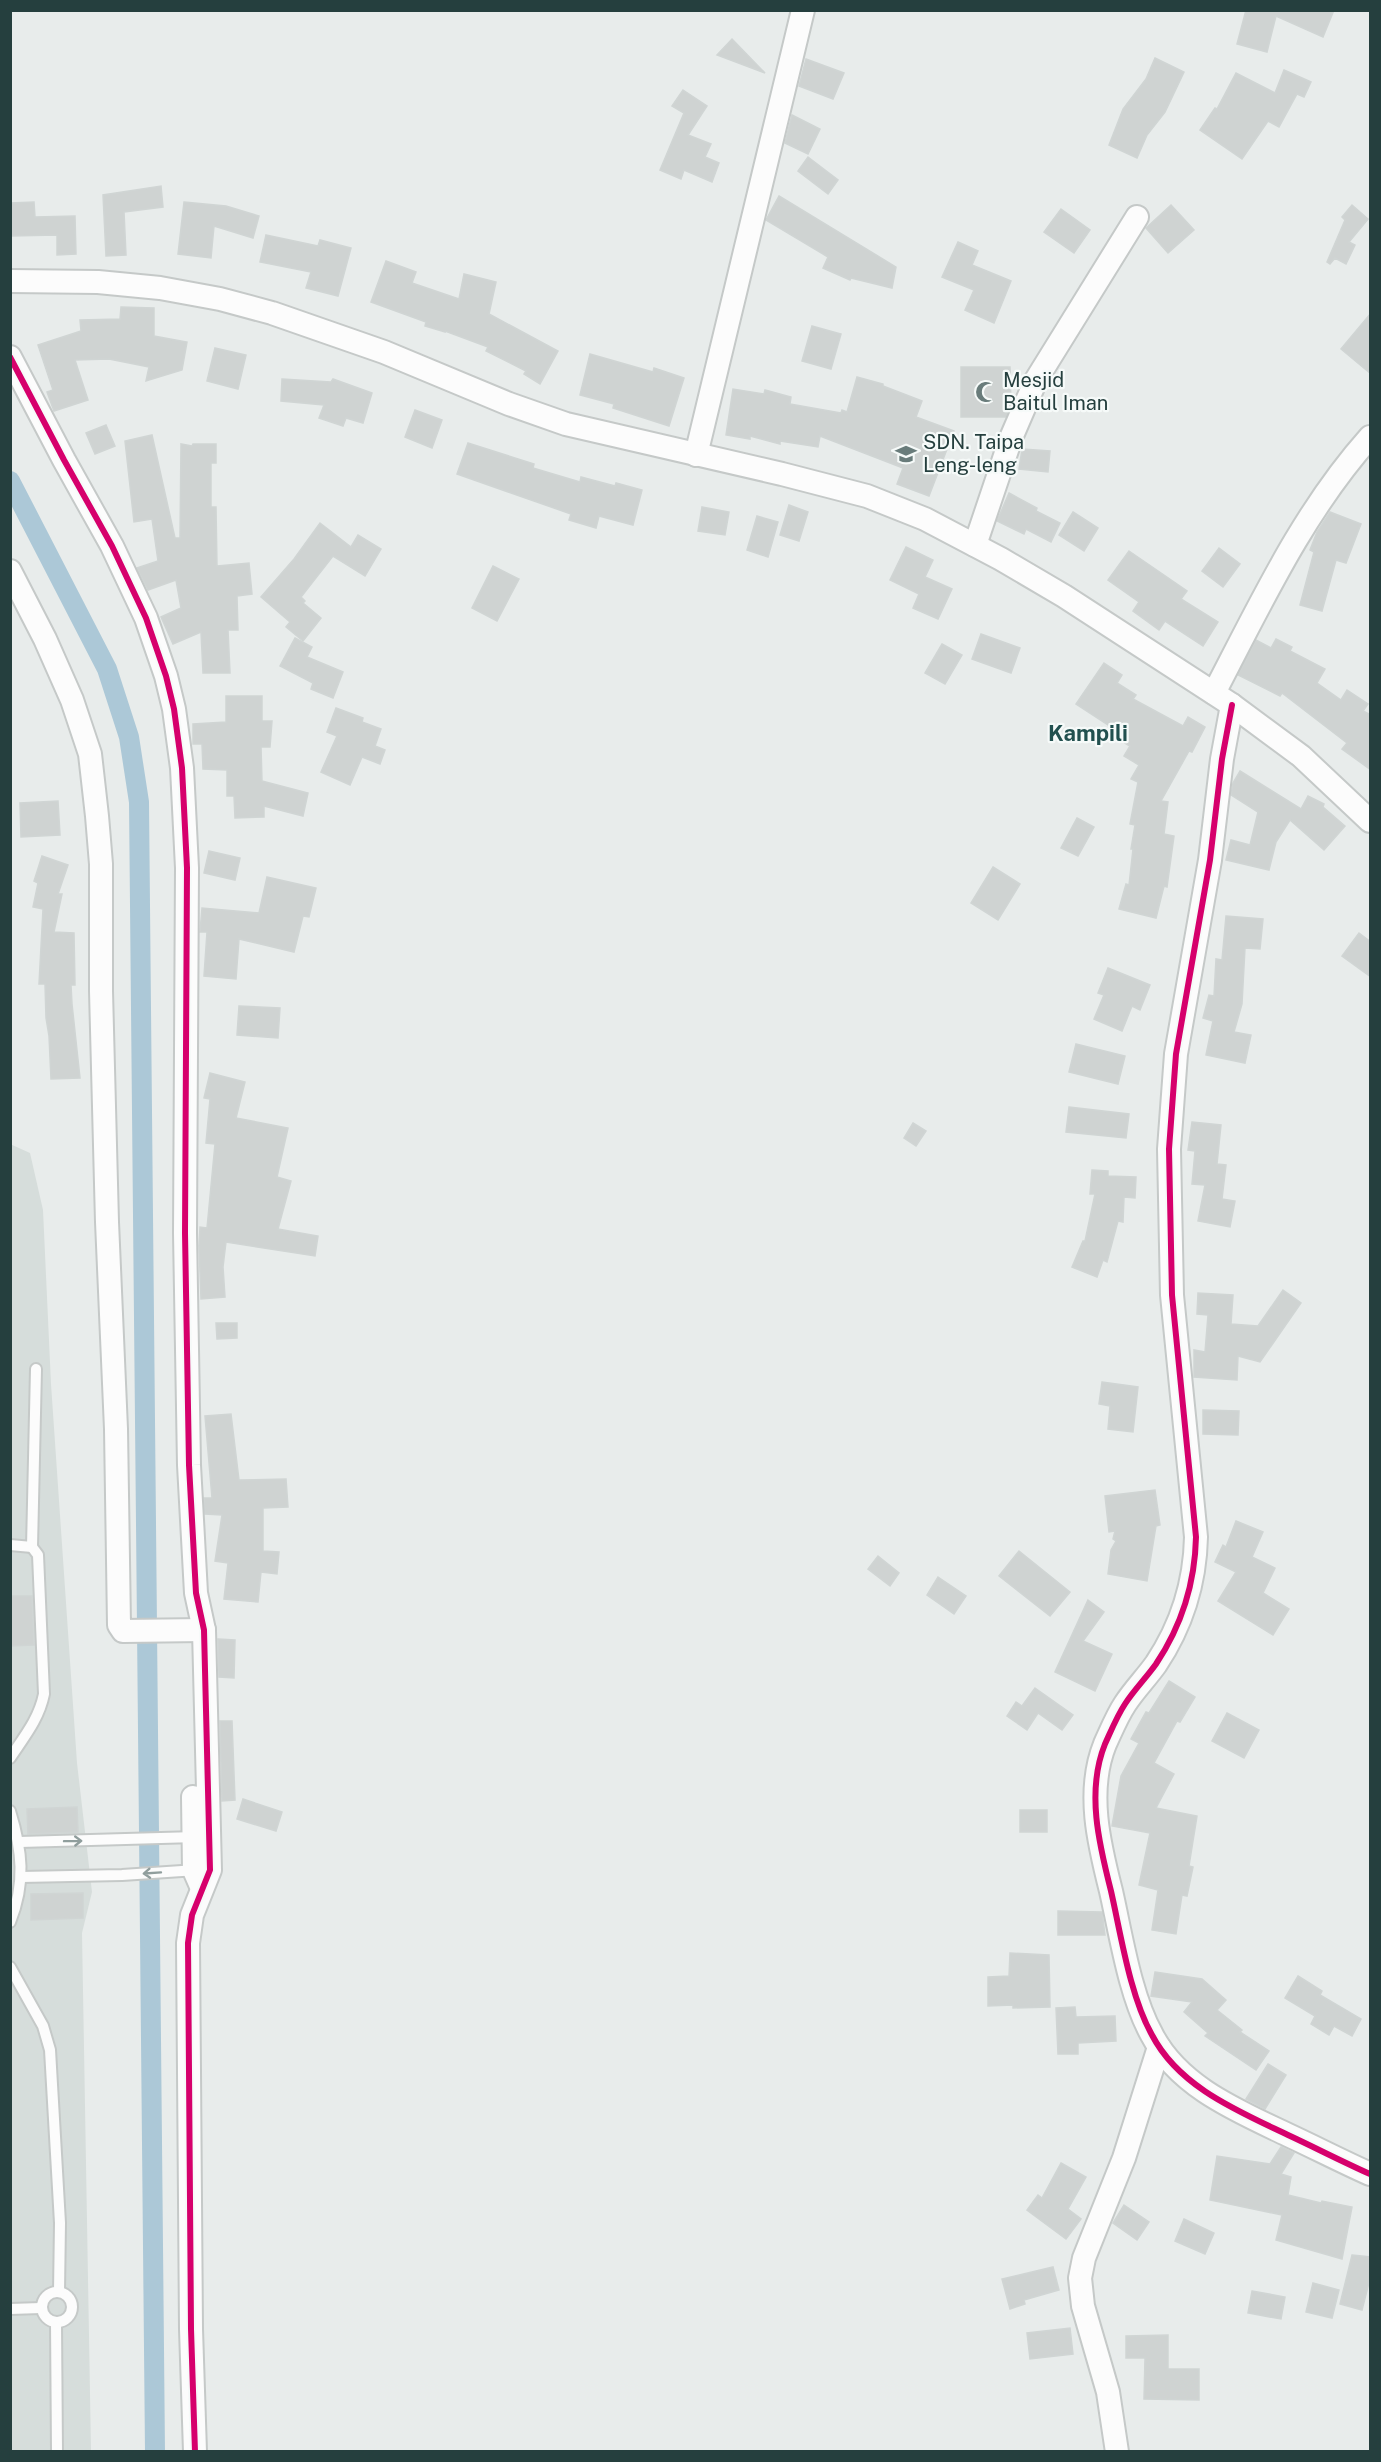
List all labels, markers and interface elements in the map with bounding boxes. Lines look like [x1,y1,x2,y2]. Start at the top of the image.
place label: Mesjid Baitul Iman [1003,368,1108,415]
mosque icon: Mesjid Baitul Iman [974,380,998,404]
place label: SDN. Taipa Leng-leng [923,430,1024,477]
school or university icon: SDN. Taipa Leng-leng [894,442,918,466]
district label: Kampili [1048,720,1128,746]
one-way arrow [62,1835,82,1847]
one-way arrow [143,1868,163,1879]

